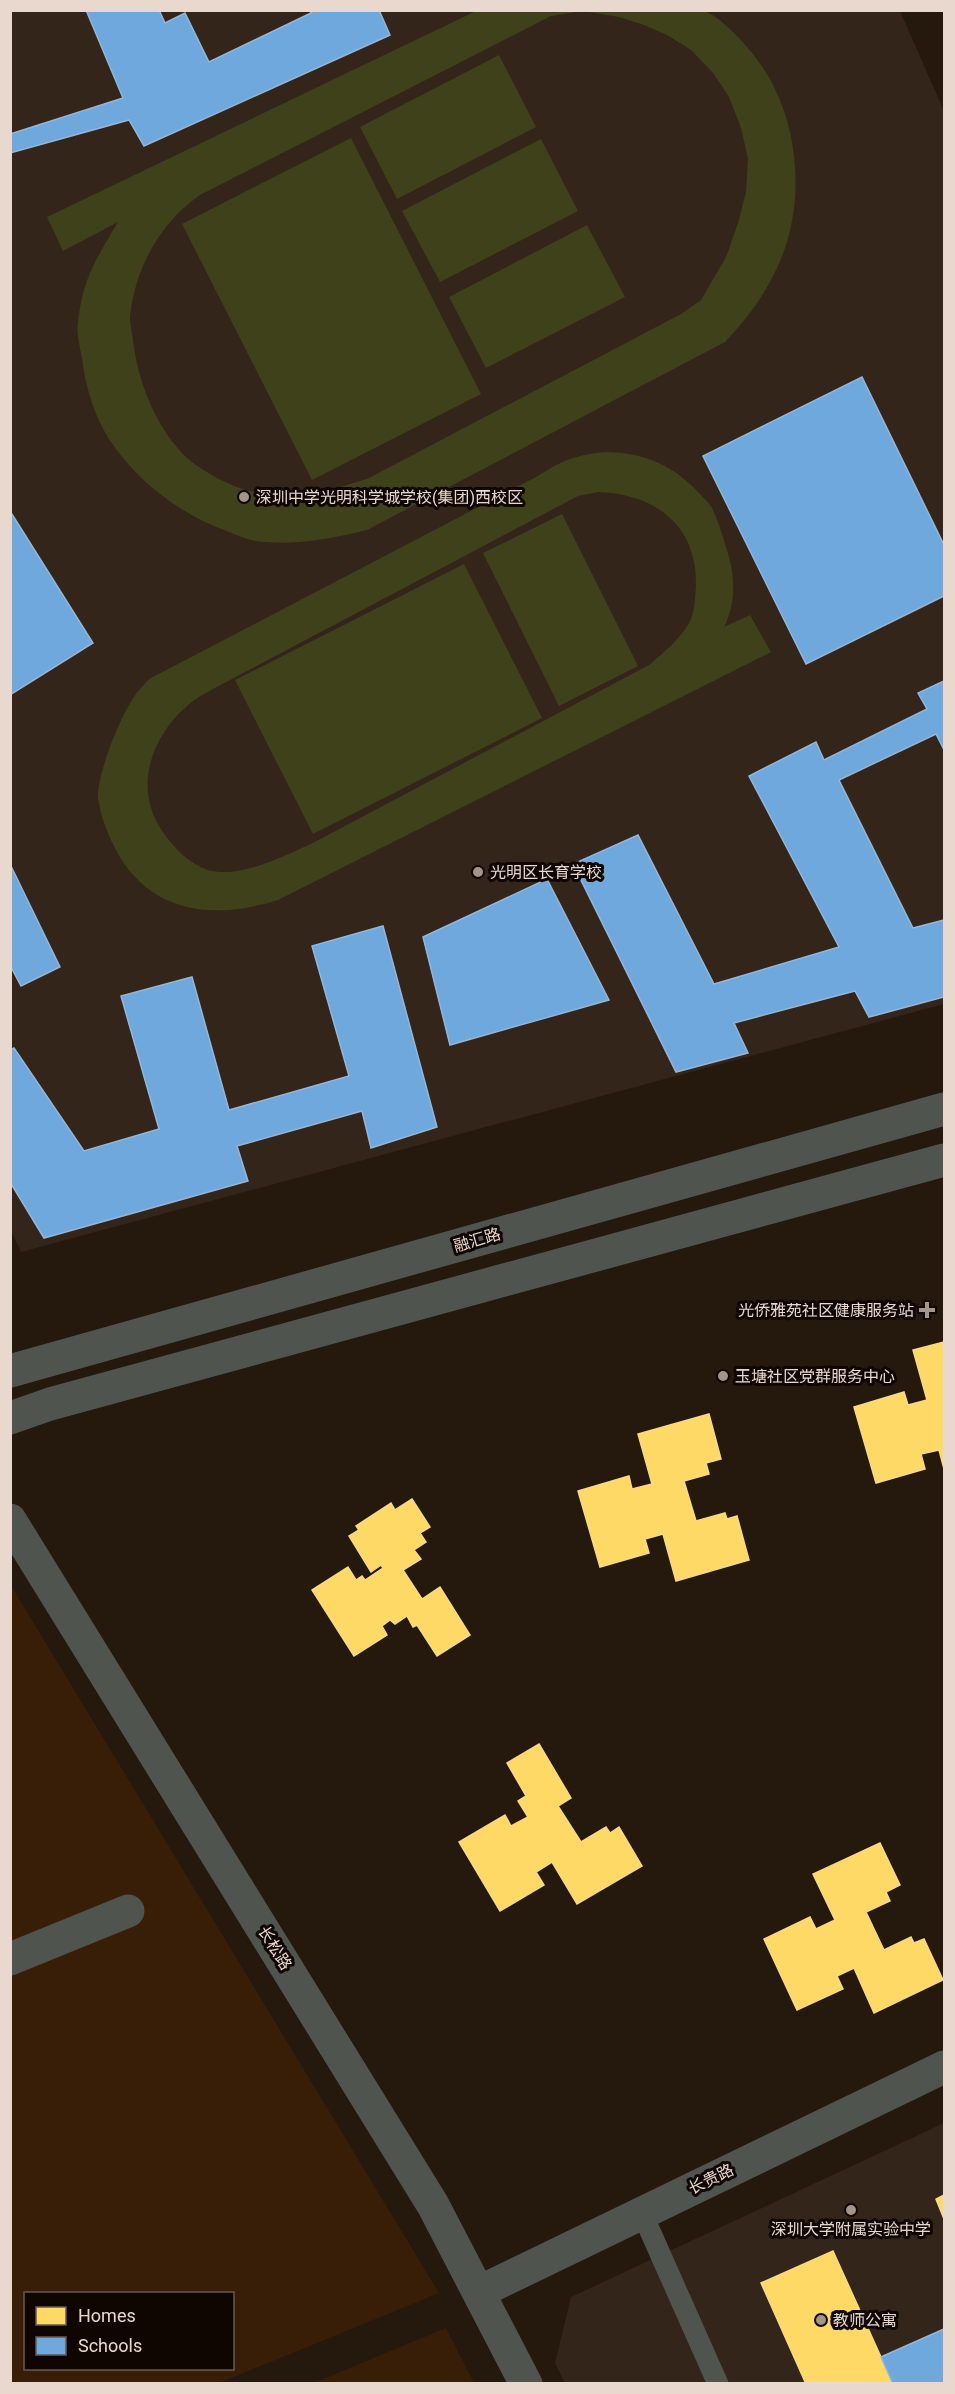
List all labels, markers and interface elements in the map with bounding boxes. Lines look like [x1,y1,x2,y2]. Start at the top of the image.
place label: 深圳中学光明科学城学校(集团)西校区 [256,488,523,507]
marker: 深圳中学光明科学城学校(集团)西校区 [237,490,251,504]
place label: 光明区长育学校 [490,863,602,882]
marker: 光明区长育学校 [471,865,485,879]
street label: 融汇路 [451,1224,503,1256]
place label: 光侨雅苑社区健康服务站 [738,1301,914,1320]
marker: 光侨雅苑社区健康服务站 [918,1301,936,1319]
place label: 玉塘社区党群服务中心 [735,1367,895,1386]
marker: 玉塘社区党群服务中心 [716,1369,730,1383]
street label: 长松路 [254,1923,296,1973]
street label: 长贵路 [685,2160,737,2198]
marker: 深圳大学附属实验中学 [844,2203,858,2217]
place label: 深圳大学附属实验中学 [771,2220,931,2239]
legend [24,2292,234,2370]
text: Homes [78,2305,136,2326]
place label: 教师公寓 [833,2311,897,2330]
marker: 教师公寓 [814,2313,828,2327]
text: Schools [78,2335,142,2356]

